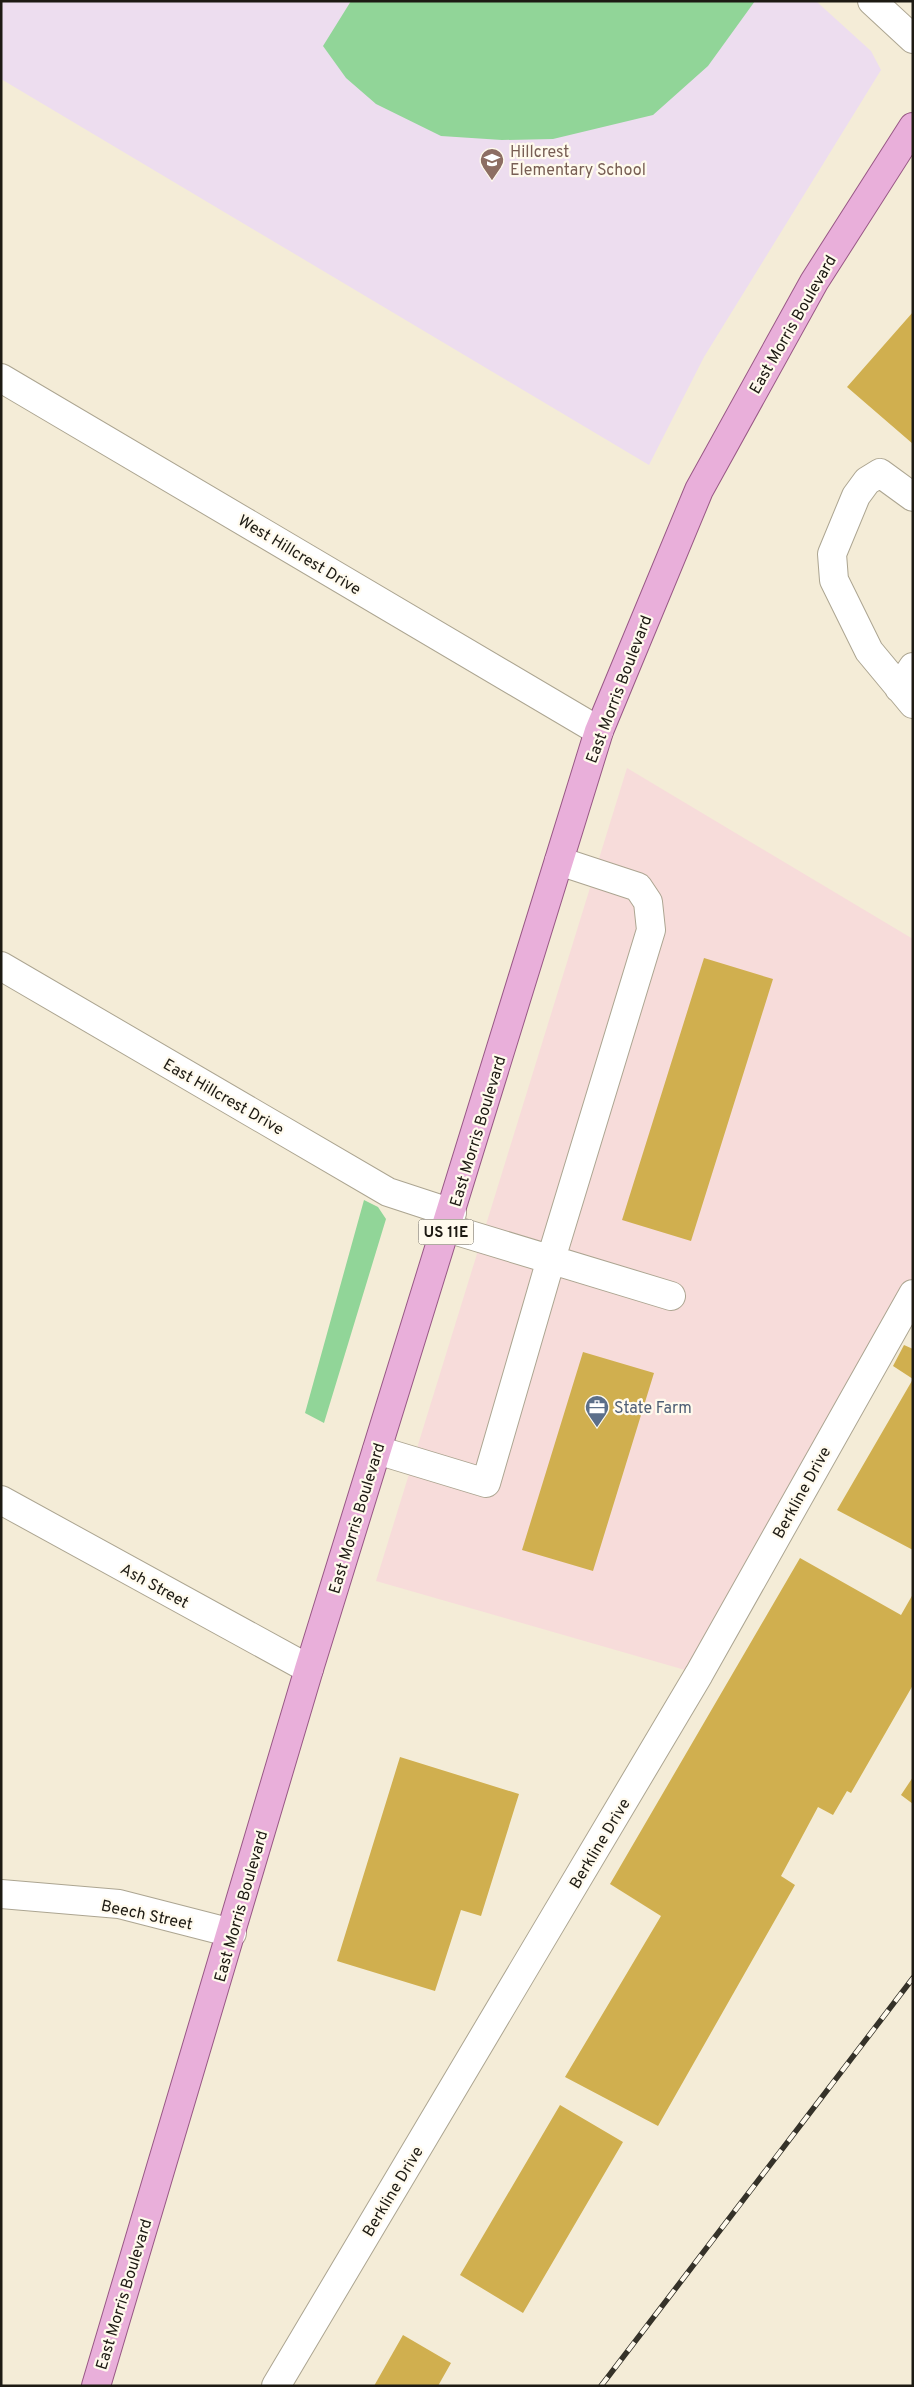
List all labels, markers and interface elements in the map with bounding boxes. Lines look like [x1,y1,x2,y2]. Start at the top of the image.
place label: Hillcrest Elementary School [510,143,646,181]
school or university icon: Hillcrest Elementary School [479,147,505,181]
street label: East Morris Boulevard [746,252,842,398]
street label: West Hillcrest Drive [234,511,364,600]
street label: East Morris Boulevard [582,613,657,766]
street label: East Morris Boulevard [446,1054,511,1209]
street label: East Hillcrest Drive [159,1055,287,1140]
road number: US 11E [418,1220,474,1244]
office icon: State Farm [584,1394,610,1428]
place label: State Farm [614,1399,692,1419]
street label: East Morris Boulevard [325,1441,390,1596]
street label: Berkline Drive [769,1444,836,1542]
street label: Ash Street [116,1560,192,1614]
street label: Berkline Drive [566,1795,636,1893]
street label: East Morris Boulevard [211,1828,273,1985]
street label: Beech Street [99,1896,194,1935]
street label: Berkline Drive [359,2143,429,2241]
street label: East Morris Boulevard [92,2217,157,2372]

